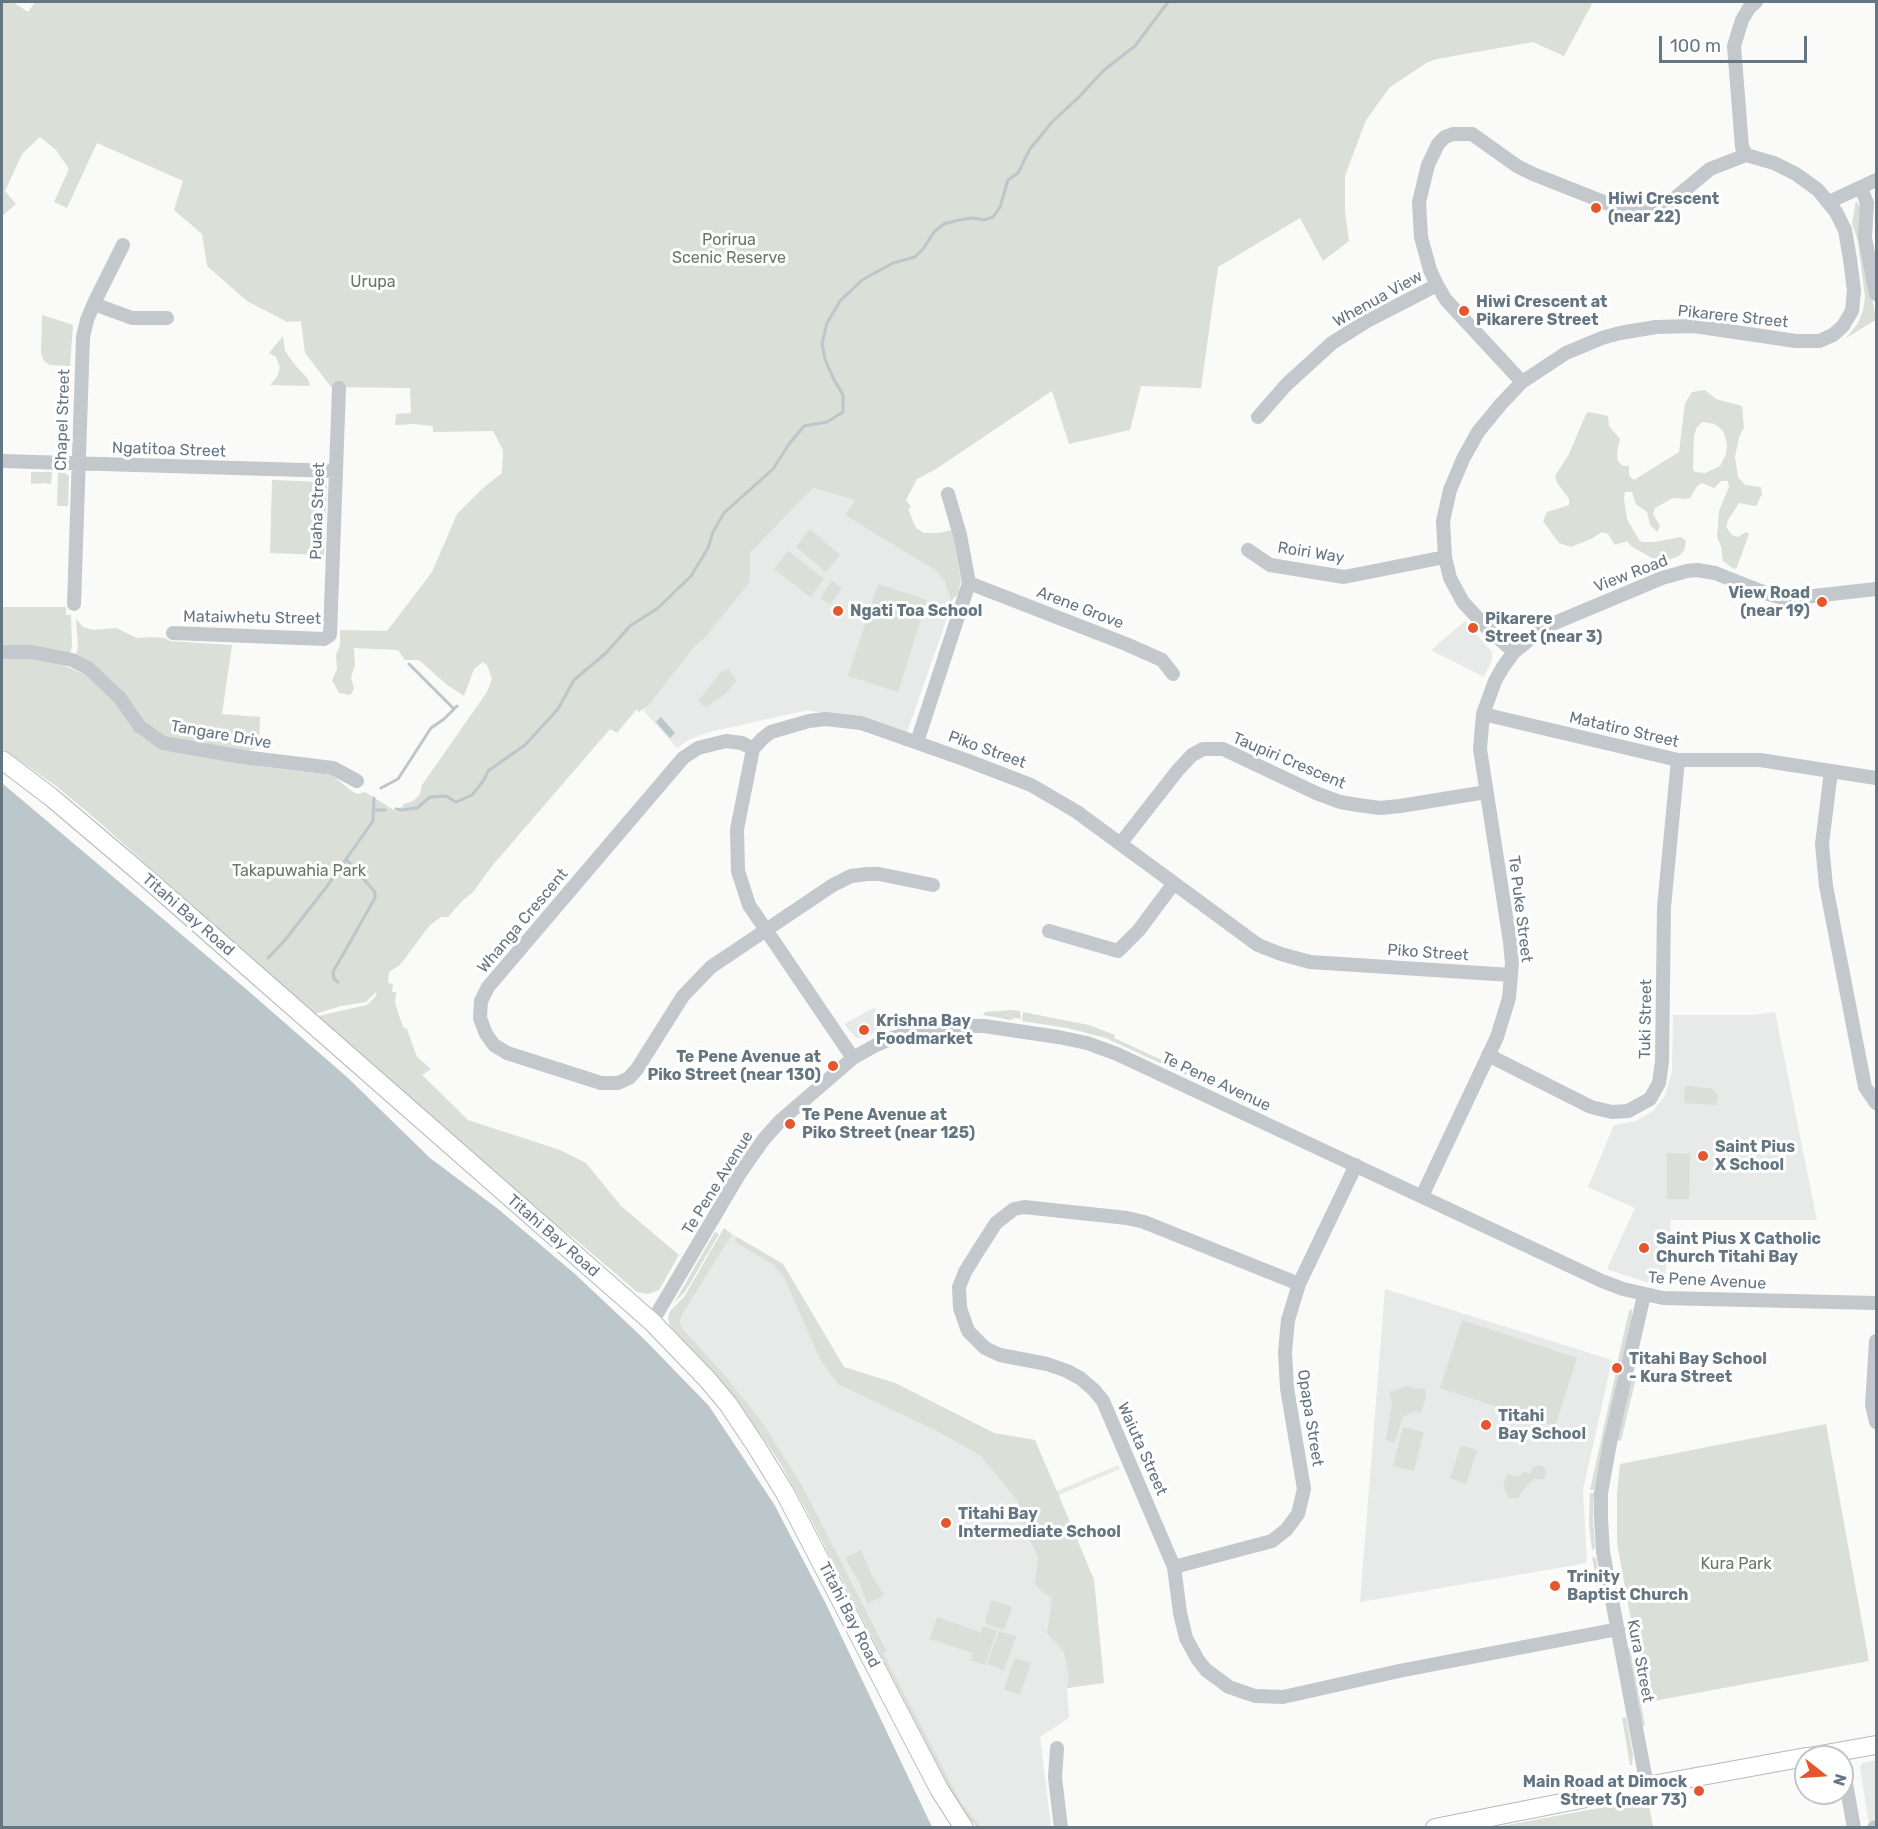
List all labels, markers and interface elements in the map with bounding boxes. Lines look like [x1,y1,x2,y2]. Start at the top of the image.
scale bar [1662,24,1810,62]
text: 100 m [1670,35,1721,57]
place label: Hiwi Crescent (near 22) [1608,189,1719,227]
marker: Hiwi Crescent (near 22) [1589,201,1603,215]
park label: Porirua Scenic Reserve [672,230,786,268]
street label: Whenua View [1330,266,1426,332]
park label: Urupa [350,272,396,292]
place label: Hiwi Crescent at Pikarere Street [1476,292,1608,330]
street label: Pikarere Street [1677,302,1789,332]
marker: Hiwi Crescent at Pikarere Street [1457,304,1471,318]
street label: Chapel Street [52,369,74,471]
street label: Ngatitoa Street [112,438,226,462]
street label: Puaha Street [307,462,329,560]
street label: Roiri Way [1276,538,1346,568]
street label: View Road [1591,551,1671,597]
street label: Arene Grove [1034,583,1126,633]
place label: View Road (near 19) [1728,583,1810,621]
marker: View Road (near 19) [1815,595,1829,609]
place label: Ngati Toa School [850,601,982,621]
marker: Ngati Toa School [831,604,845,618]
street label: Mataiwhetu Street [183,607,321,629]
place label: Pikarere Street (near 3) [1485,609,1603,647]
marker: Pikarere Street (near 3) [1466,621,1480,635]
street label: Matatiro Street [1567,708,1681,752]
street label: Tangare Drive [169,717,273,753]
street label: Piko Street [945,727,1029,773]
street label: Taupiri Crescent [1230,729,1348,793]
street label: Te Puke Street [1504,854,1536,964]
park label: Takapuwahia Park [232,861,366,881]
street label: Whanga Crescent [474,865,572,977]
street label: Titahi Bay Road [138,870,238,960]
street label: Piko Street [1387,941,1469,965]
street label: Tuki Street [1636,979,1656,1059]
place label: Krishna Bay Foodmarket [876,1011,973,1049]
marker: Krishna Bay Foodmarket [857,1023,871,1037]
place label: Te Pene Avenue at Piko Street (near 130) [647,1047,821,1085]
street label: Te Pene Avenue [1158,1048,1274,1116]
marker: Te Pene Avenue at Piko Street (near 130) [826,1059,840,1073]
place label: Te Pene Avenue at Piko Street (near 125) [802,1105,975,1143]
marker: Te Pene Avenue at Piko Street (near 125) [783,1117,797,1131]
street label: Te Pene Avenue [679,1128,757,1238]
place label: Saint Pius X School [1715,1137,1795,1175]
marker: Saint Pius X School [1696,1149,1710,1163]
street label: Titahi Bay Road [503,1191,603,1281]
place label: Saint Pius X Catholic Church Titahi Bay [1656,1229,1821,1267]
marker: Saint Pius X Catholic Church Titahi Bay [1637,1241,1651,1255]
street label: Te Pene Avenue [1647,1268,1767,1294]
place label: Titahi Bay School - Kura Street [1629,1349,1767,1387]
marker: Titahi Bay School - Kura Street [1610,1361,1624,1375]
street label: Opapa Street [1293,1368,1327,1468]
street label: Waiuta Street [1113,1399,1171,1499]
place label: Titahi Bay School [1498,1406,1586,1444]
marker: Titahi Bay School [1479,1418,1493,1432]
place label: Titahi Bay Intermediate School [958,1504,1121,1542]
marker: Titahi Bay Intermediate School [939,1516,953,1530]
park label: Kura Park [1701,1554,1771,1574]
street label: Titahi Bay Road [814,1559,884,1671]
place label: Trinity Baptist Church [1567,1567,1688,1605]
marker: Trinity Baptist Church [1548,1579,1562,1593]
street label: Kura Street [1623,1618,1657,1704]
north arrow [1794,1745,1854,1805]
place label: Main Road at Dimock Street (near 73) [1523,1772,1687,1810]
text: N [1829,1772,1851,1788]
marker: Main Road at Dimock Street (near 73) [1692,1784,1706,1798]

